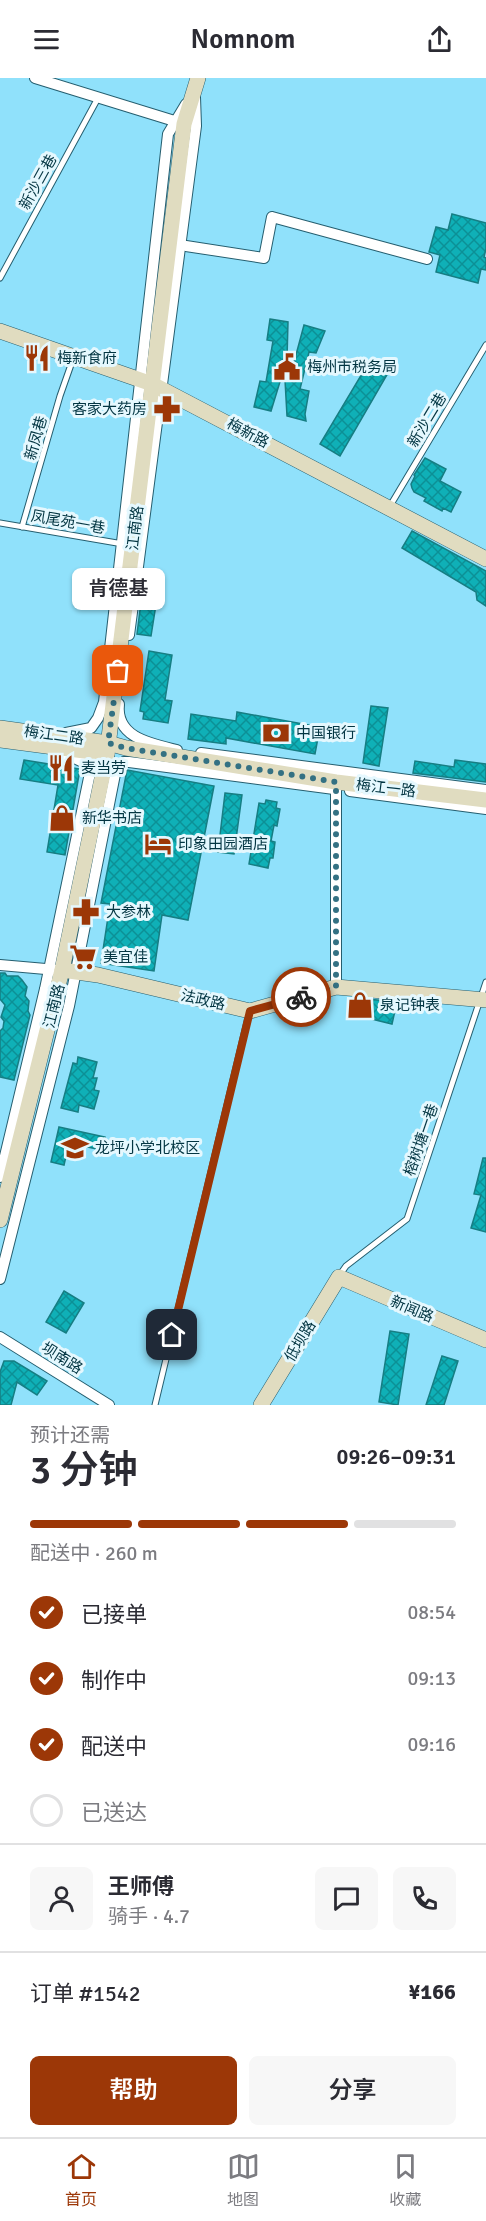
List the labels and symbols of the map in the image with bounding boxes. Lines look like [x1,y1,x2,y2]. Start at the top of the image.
street label: 新沙三巷 [16,151,60,213]
restaurant icon: 梅新食府 [22,343,52,373]
place label: 梅新食府 [57,349,117,367]
public building icon: 梅州市税务局 [272,352,302,382]
place label: 梅州市税务局 [307,358,397,376]
street label: 新沙二巷 [404,390,450,450]
pharmacy icon: 客家大药房 [152,394,182,424]
place label: 客家大药房 [72,400,147,418]
street label: 新凤巷 [21,414,51,462]
street label: 梅新路 [224,414,272,452]
street label: 江南路 [123,505,147,551]
street label: 凤尾苑一巷 [29,507,107,537]
callout: 肯德基 [72,569,164,611]
pin [92,645,143,696]
bank icon: 中国银行 [261,718,291,748]
street label: 梅江二路 [23,722,85,748]
place label: 中国银行 [296,724,356,742]
restaurant icon: 麦当劳 [46,753,76,783]
place label: 麦当劳 [81,759,126,777]
street label: 梅江一路 [355,775,417,801]
shop icon: 新华书店 [47,803,77,833]
place label: 新华书店 [82,809,142,827]
hotel icon: 印象田园酒店 [143,829,173,859]
place label: 印象田园酒店 [178,835,268,853]
pharmacy icon: 大参林 [71,897,101,927]
place label: 大参林 [106,903,151,921]
supermarket icon: 美宜佳 [68,942,98,972]
place label: 美宜佳 [103,948,148,966]
courier [271,967,331,1027]
street label: 江南路 [40,982,68,1030]
street label: 法政路 [179,986,227,1014]
shop icon: 泉记钟表 [345,990,375,1020]
place label: 泉记钟表 [380,996,440,1014]
street label: 榕树塘一巷 [400,1102,442,1178]
school or university icon: 龙坪小学北校区 [60,1133,90,1163]
place label: 龙坪小学北校区 [95,1139,200,1157]
street label: 新闻路 [388,1292,436,1326]
pin [146,1309,197,1360]
street label: 低坝路 [281,1317,319,1365]
street label: 坝南路 [38,1338,86,1378]

